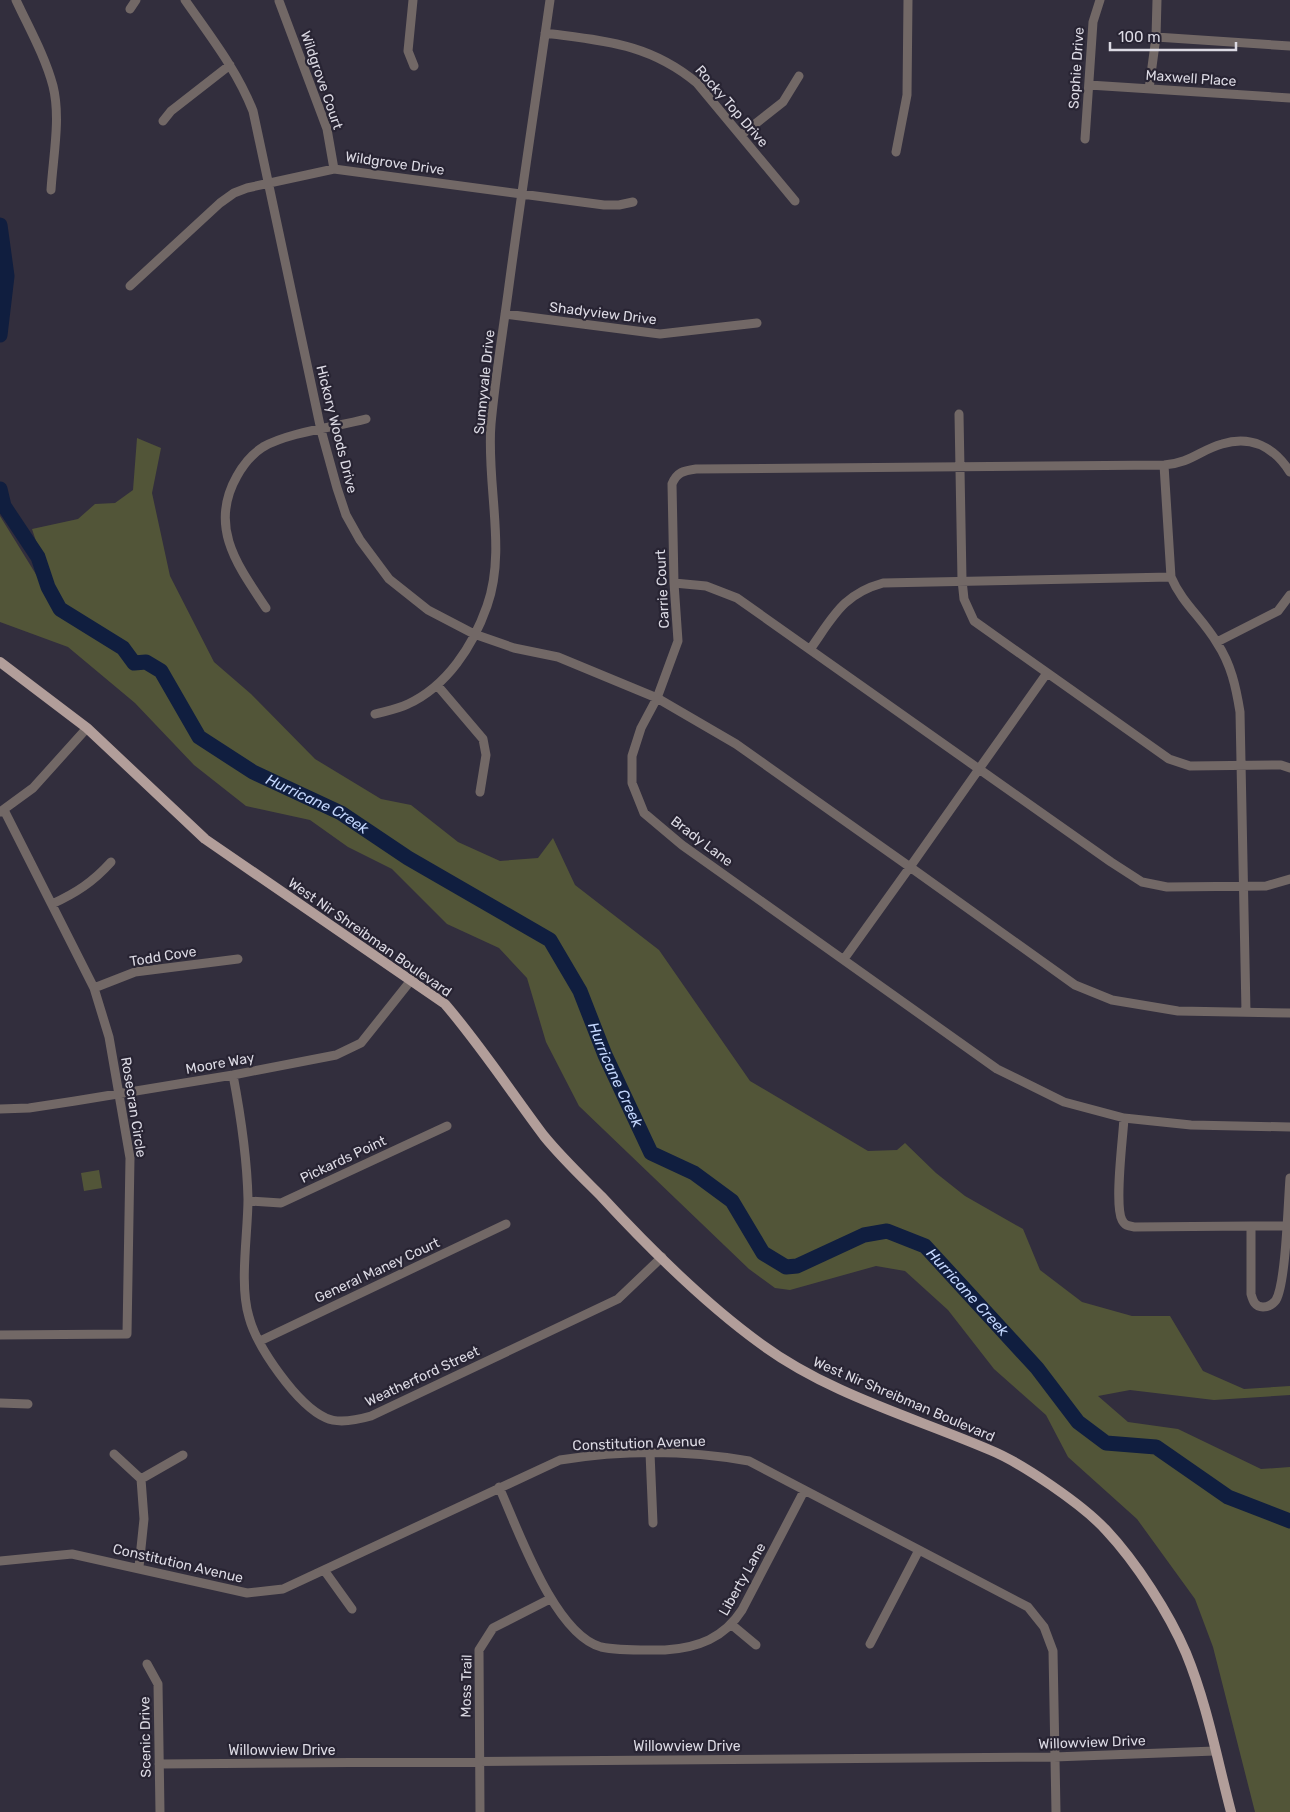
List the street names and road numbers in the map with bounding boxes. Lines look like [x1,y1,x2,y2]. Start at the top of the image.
street label: Sophie Drive [1065,26,1088,110]
street label: Wildgrove Court [297,29,347,132]
street label: Rocky Top Drive [691,62,772,151]
street label: Maxwell Place [1145,67,1237,90]
street label: Wildgrove Drive [344,148,446,179]
street label: Shadyview Drive [548,298,658,329]
street label: Sunnyvale Drive [471,329,498,435]
street label: Hickory Woods Drive [312,363,361,495]
street label: Carrie Court [652,549,673,629]
street label: Brady Lane [667,813,736,870]
street label: West Nir Shreibman Boulevard [285,874,455,1001]
street label: Todd Cove [128,943,198,970]
street label: Moore Way [184,1049,256,1078]
street label: Rosecran Circle [117,1056,150,1159]
street label: Pickards Point [297,1132,389,1187]
street label: General Maney Court [312,1234,443,1307]
street label: Weatherford Street [362,1342,483,1410]
street label: West Nir Shreibman Boulevard [810,1353,997,1446]
street label: Constitution Avenue [572,1433,706,1454]
street label: Constitution Avenue [111,1540,245,1587]
street label: Liberty Lane [715,1540,770,1619]
street label: Moss Trail [457,1654,476,1718]
street label: Scenic Drive [136,1696,155,1778]
street label: Willowview Drive [1038,1732,1146,1753]
street label: Willowview Drive [633,1738,741,1755]
street label: Willowview Drive [228,1742,336,1759]

